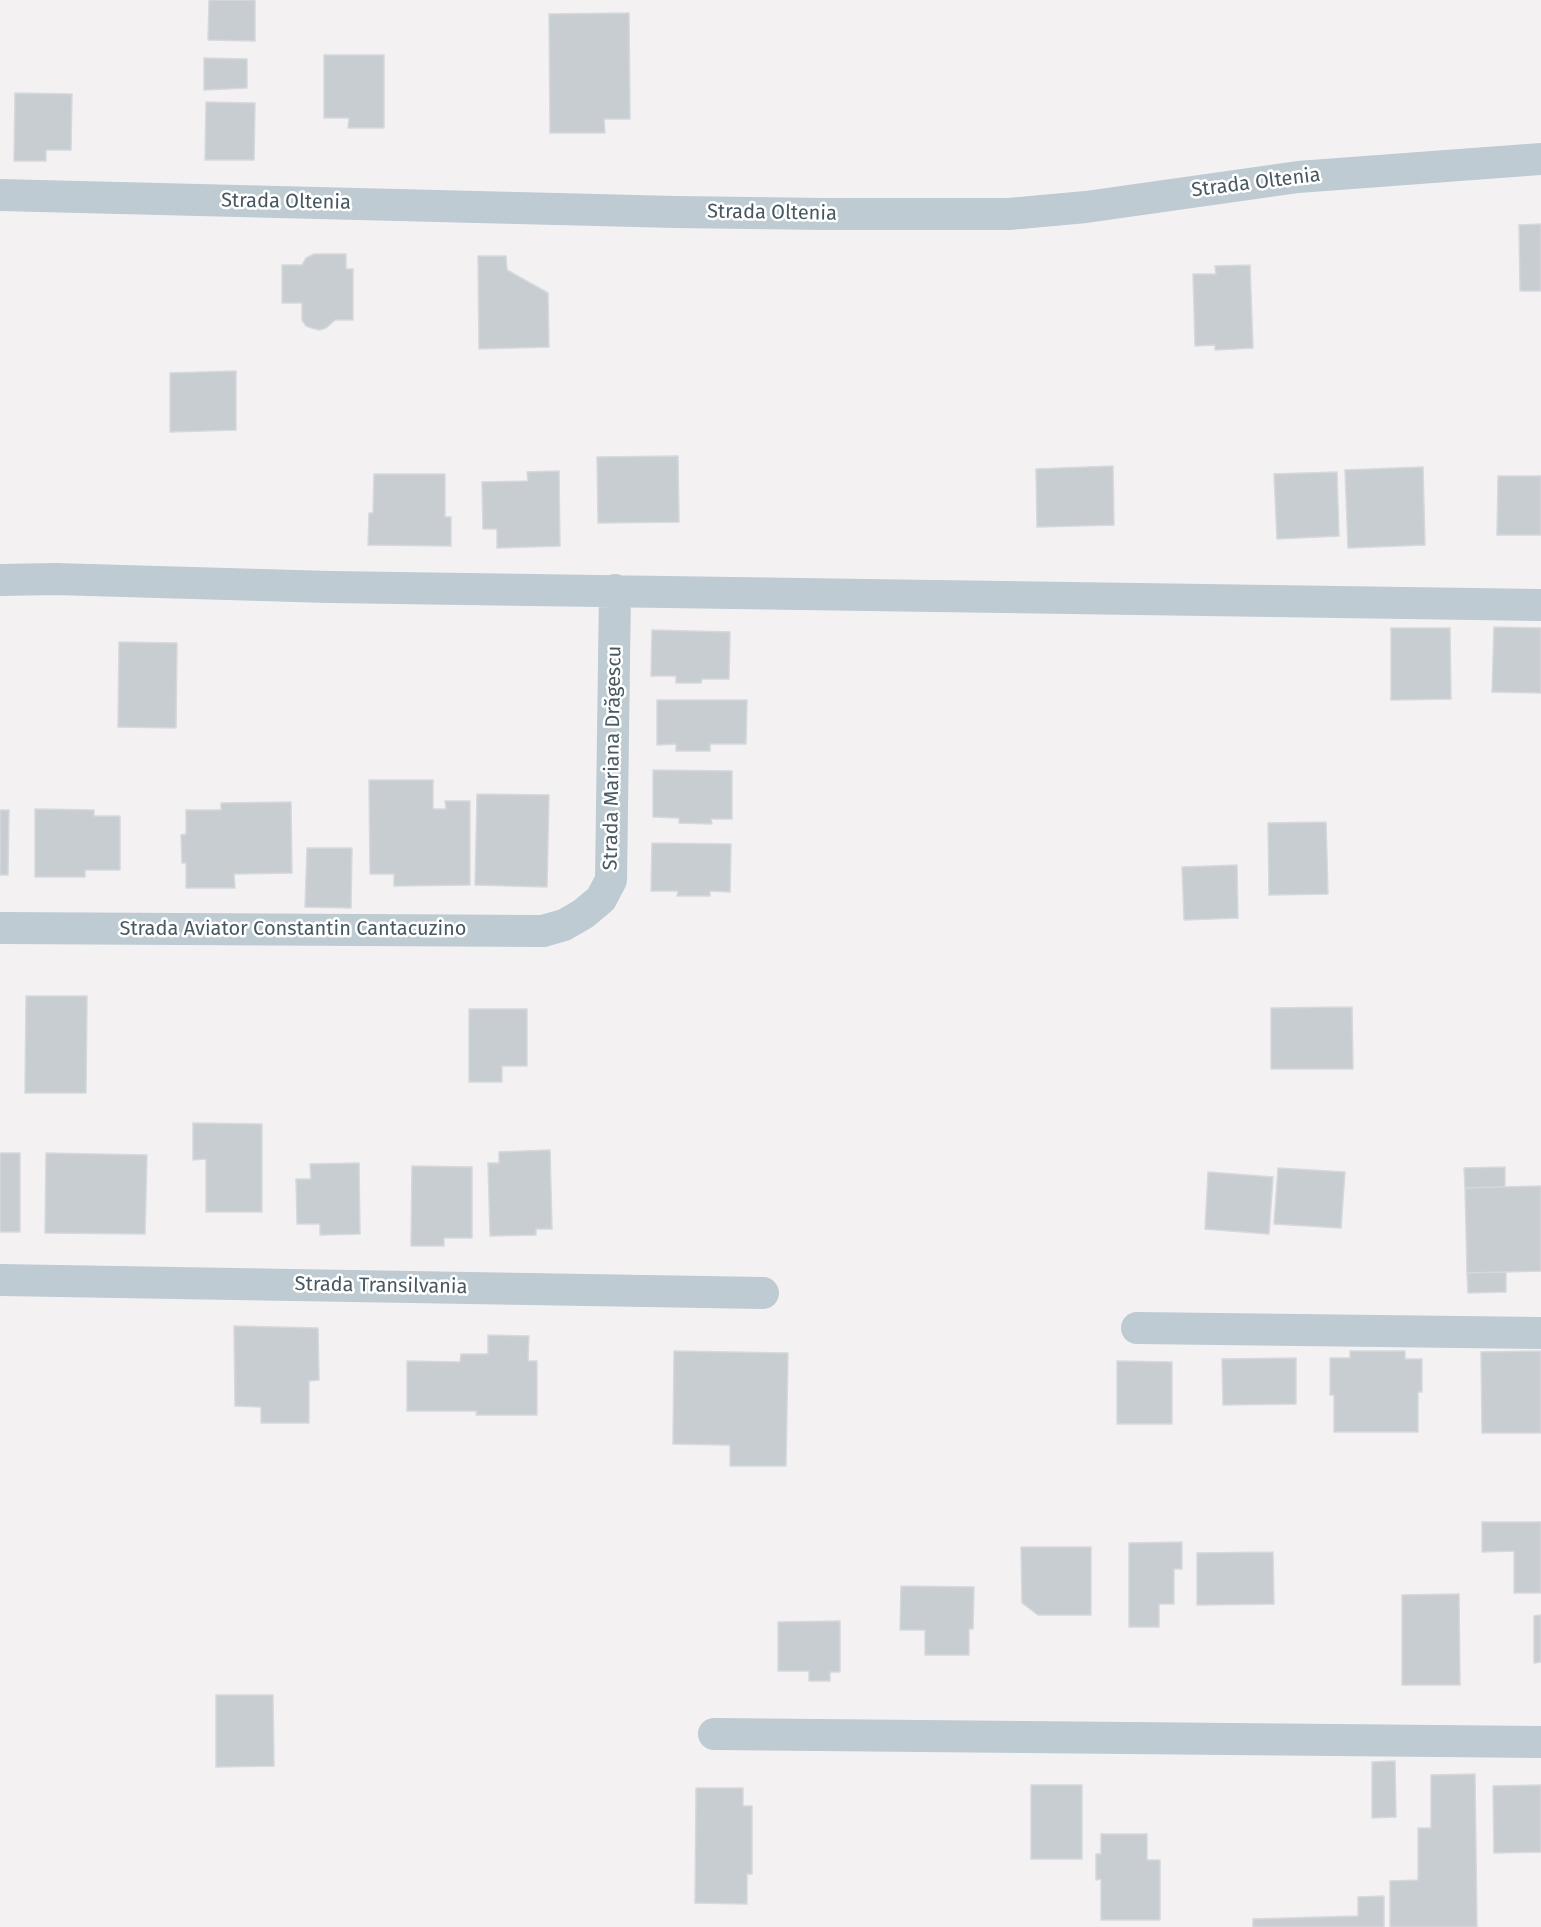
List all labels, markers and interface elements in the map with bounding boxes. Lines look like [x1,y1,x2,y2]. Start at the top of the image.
street label: Strada Oltenia [1190,163,1322,203]
street label: Strada Oltenia [221,189,351,215]
street label: Strada Oltenia [707,200,837,226]
street label: Strada Mariana Drăgescu [599,645,627,871]
street label: Strada Aviator Constantin Cantacuzino [119,917,467,941]
street label: Strada Transilvania [294,1272,468,1300]

